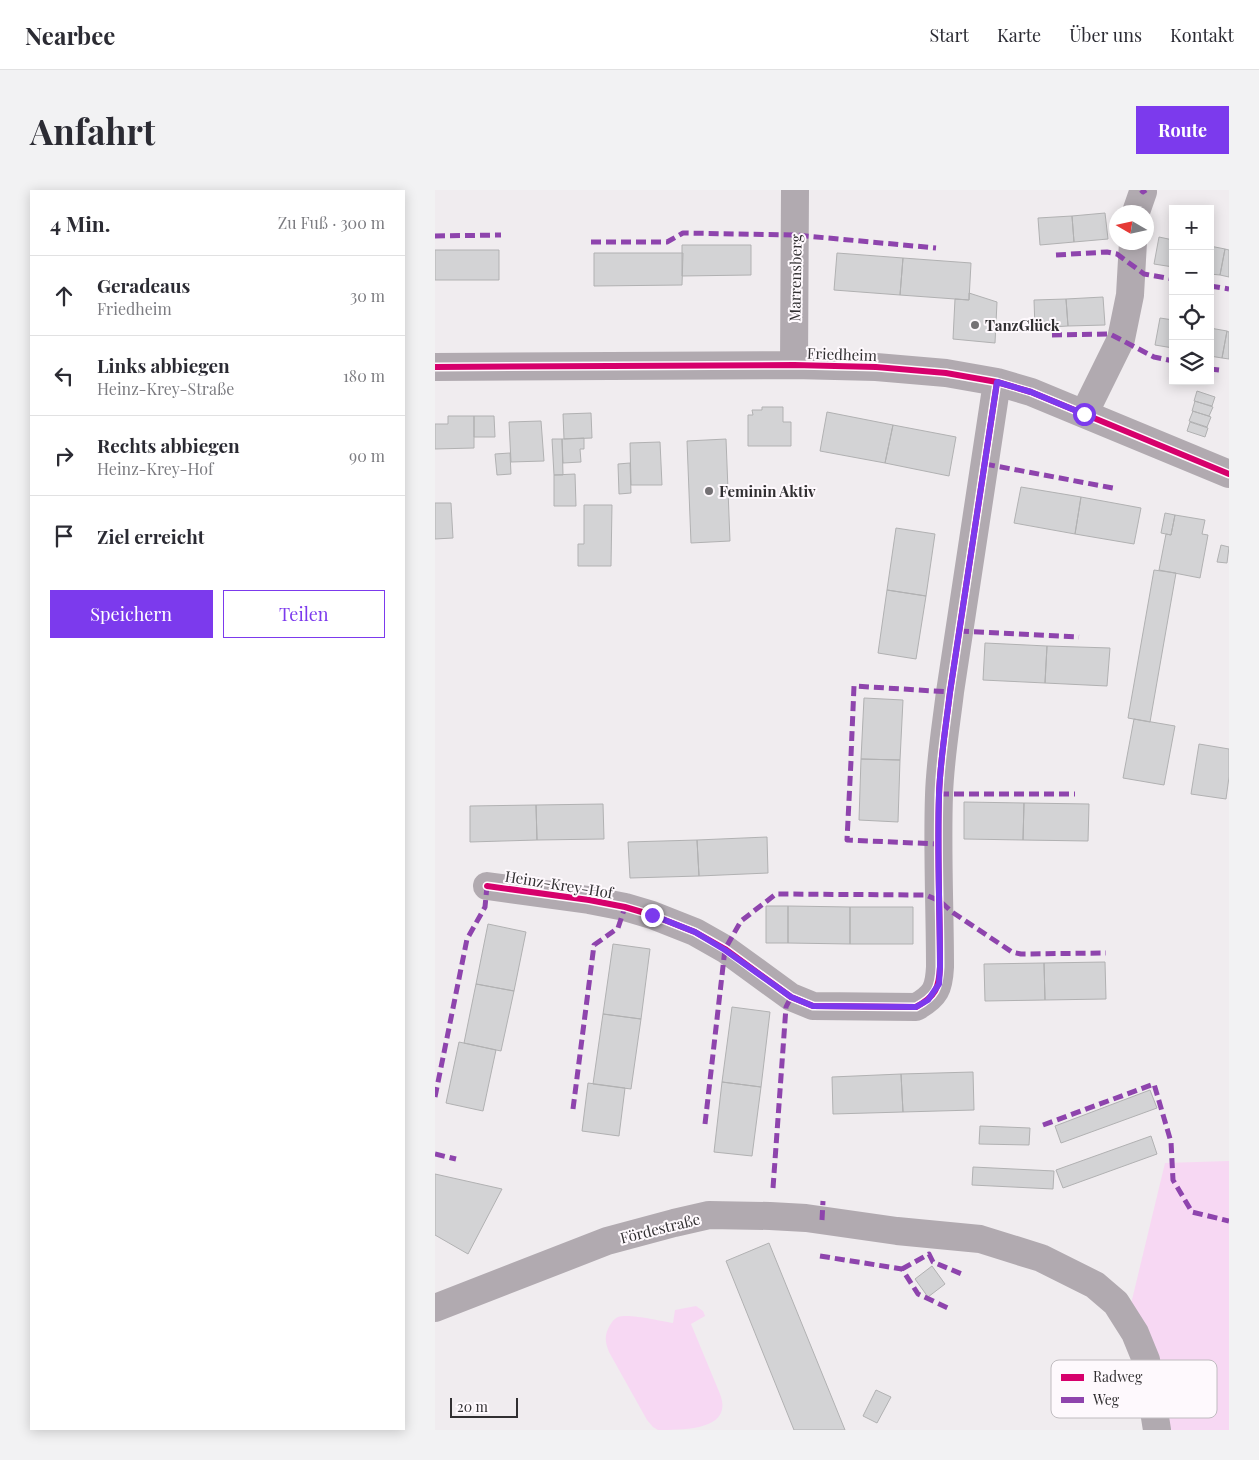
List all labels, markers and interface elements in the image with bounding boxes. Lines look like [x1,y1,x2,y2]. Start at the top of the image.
text: Nearbee [25,19,115,51]
text: Start [929,23,969,47]
text: Karte [997,23,1041,47]
text: Über uns [1069,23,1142,47]
text: Kontakt [1170,23,1234,47]
button: Route [1136,106,1229,154]
text: Anfahrt [30,107,155,154]
north arrow [1109,205,1154,250]
map controls [1169,205,1214,385]
button: + [1169,205,1214,250]
text: 4 Min. [50,209,110,237]
text: Zu Fuß · 300 m [278,212,385,233]
street label: Marrensberg [784,234,806,322]
button: − [1169,250,1214,295]
text: Geradeaus [97,272,190,298]
icon: ahead [50,282,78,310]
text: 30 m [350,285,385,306]
button: locate [1169,295,1214,340]
text: Friedheim [97,298,172,319]
place label: TanzGlück [985,315,1060,335]
marker: TanzGlück [969,319,981,331]
button: layers [1169,340,1214,385]
street label: Friedheim [807,343,878,365]
text: Links abbiegen [97,352,230,378]
icon: left [50,362,78,390]
text: 180 m [343,365,385,386]
text: Heinz-Krey-Straße [97,378,234,399]
route start [1073,403,1096,426]
text: Rechts abbiegen [97,432,240,458]
icon: right [50,442,78,470]
text: 90 m [349,445,385,466]
text: Heinz-Krey-Hof [97,458,213,479]
place label: Feminin Aktiv [719,481,816,501]
marker: Feminin Aktiv [703,485,715,497]
icon: arrive [50,522,78,550]
text: Ziel erreicht [97,523,205,549]
button: Speichern [50,590,213,638]
button: Teilen [223,590,385,638]
street label: Heinz-Krey-Hof [504,866,615,903]
route end [641,904,664,927]
street label: Fördestraße [618,1208,702,1248]
legend [1051,1360,1217,1418]
text: Radweg [1093,1367,1143,1386]
text: Weg [1092,1390,1120,1409]
scale bar [450,1395,517,1418]
text: 20 m [457,1397,488,1416]

